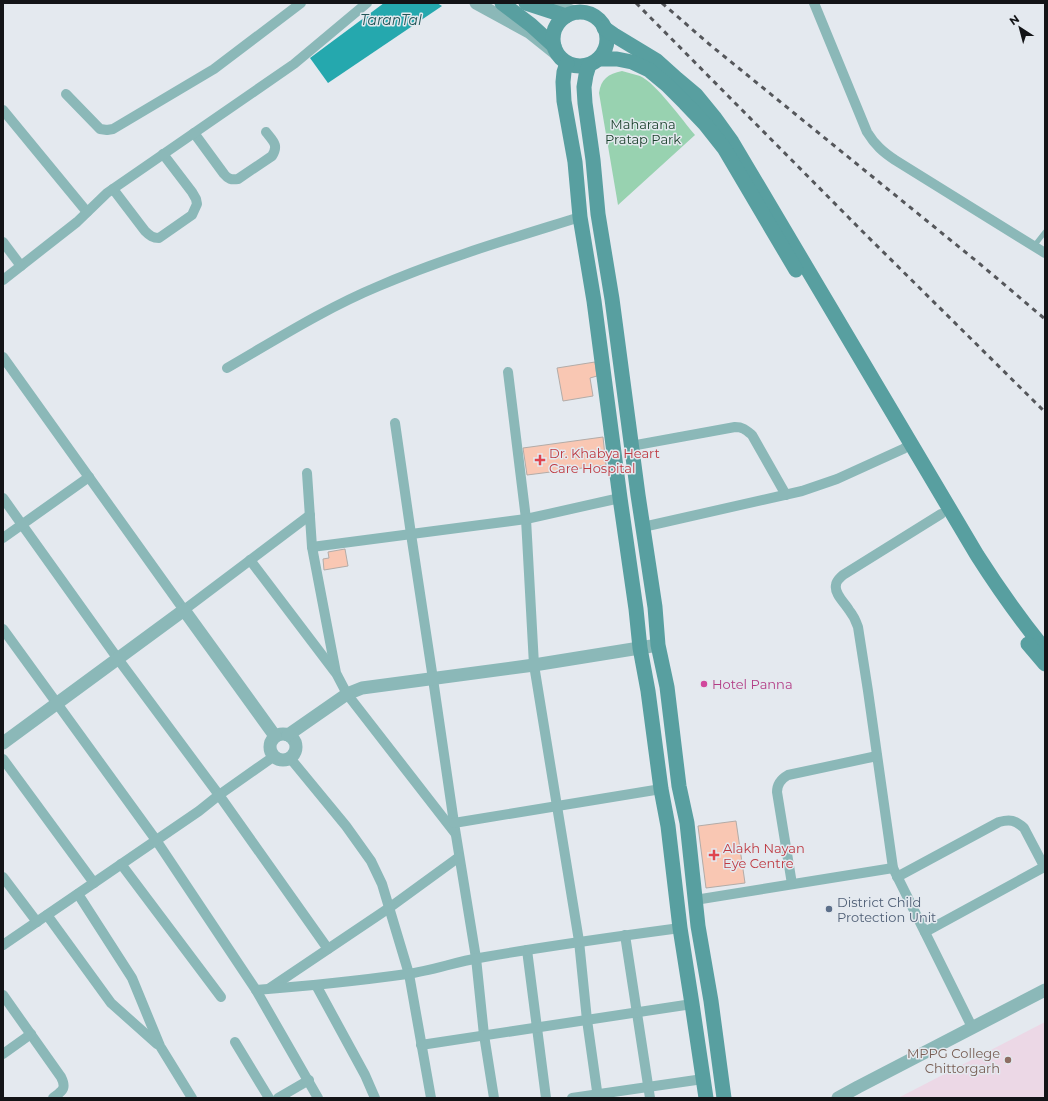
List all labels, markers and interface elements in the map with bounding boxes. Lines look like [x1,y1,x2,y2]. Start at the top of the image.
north arrow [1000,8,1040,48]
water label: TaranTal [360,11,422,29]
text: N [1006,12,1022,28]
park label: Maharana Pratap Park [605,116,681,147]
place label: Dr. Khabya Heart Care Hospital [549,445,660,476]
marker: Dr. Khabya Heart Care Hospital [534,454,546,466]
place label: Hotel Panna [712,676,793,692]
marker: Hotel Panna [699,679,709,689]
place label: Alakh Nayan Eye Centre [723,840,805,871]
marker: Alakh Nayan Eye Centre [708,849,720,861]
place label: District Child Protection Unit [837,894,936,925]
marker: District Child Protection Unit [824,904,834,914]
place label: MPPG College Chittorgarh [907,1045,1000,1076]
marker: MPPG College Chittorgarh [1003,1055,1013,1065]

